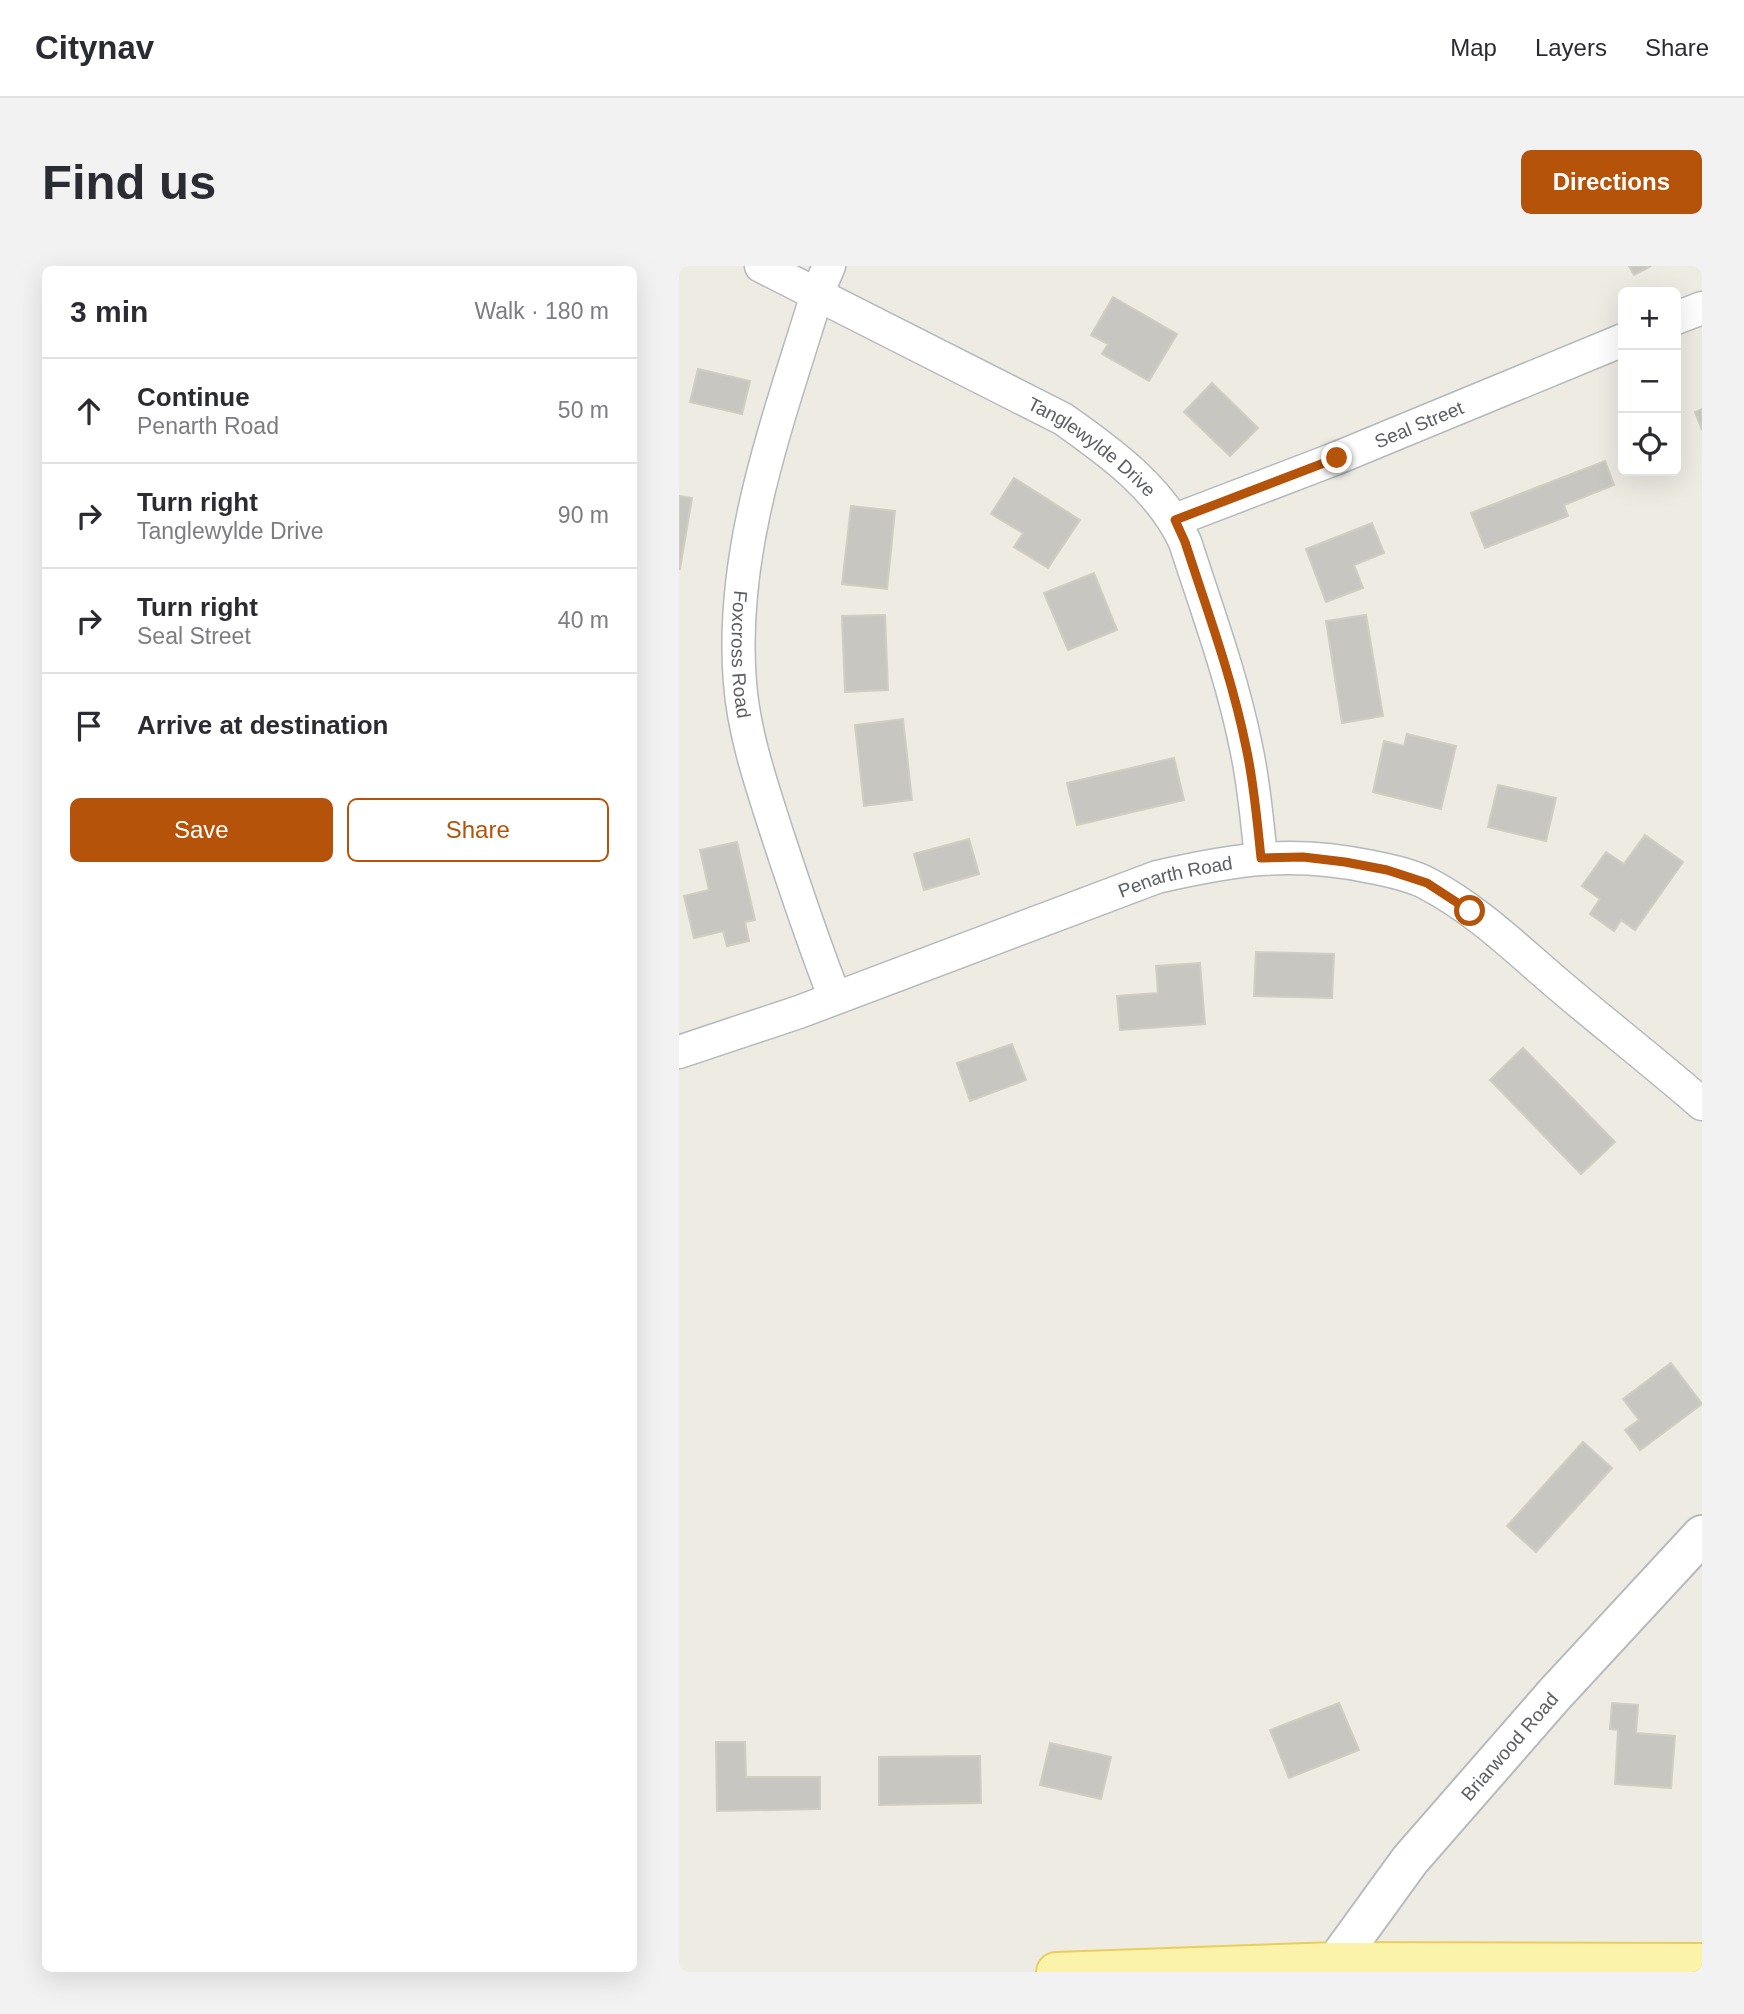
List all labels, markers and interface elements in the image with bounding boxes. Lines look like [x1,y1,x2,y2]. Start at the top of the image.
text: Citynav [35,29,154,66]
text: Map [1450,34,1497,61]
text: Layers [1535,34,1607,61]
text: Share [1645,34,1709,61]
button: Directions [1521,150,1702,214]
text: Find us [42,155,216,209]
map controls [1618,287,1681,476]
button: + [1618,287,1681,350]
text: 3 min [70,295,148,328]
text: Walk · 180 m [474,298,609,324]
button: − [1618,350,1681,413]
text: Continue [137,382,250,412]
icon: ahead [70,392,108,430]
street label: Tanglewylde Drive [1024,393,1160,501]
text: 50 m [558,397,609,423]
street label: Seal Street [1372,397,1467,452]
text: Penarth Road [137,413,279,439]
button: locate [1618,413,1681,476]
route end [1321,442,1352,473]
text: Turn right [137,487,258,517]
icon: right [70,497,108,535]
text: 90 m [558,502,609,528]
text: Tanglewylde Drive [137,518,324,544]
street label: Foxcross Road [727,590,754,720]
text: Turn right [137,592,258,622]
icon: right [70,602,108,640]
text: 40 m [558,607,609,633]
text: Seal Street [137,623,251,649]
icon: arrive [70,707,108,745]
text: Arrive at destination [137,710,388,740]
button: Save [70,798,333,862]
button: Share [347,798,609,862]
street label: Penarth Road [1115,852,1234,902]
route start [1454,895,1485,926]
street label: Briarwood Road [1457,1688,1562,1805]

